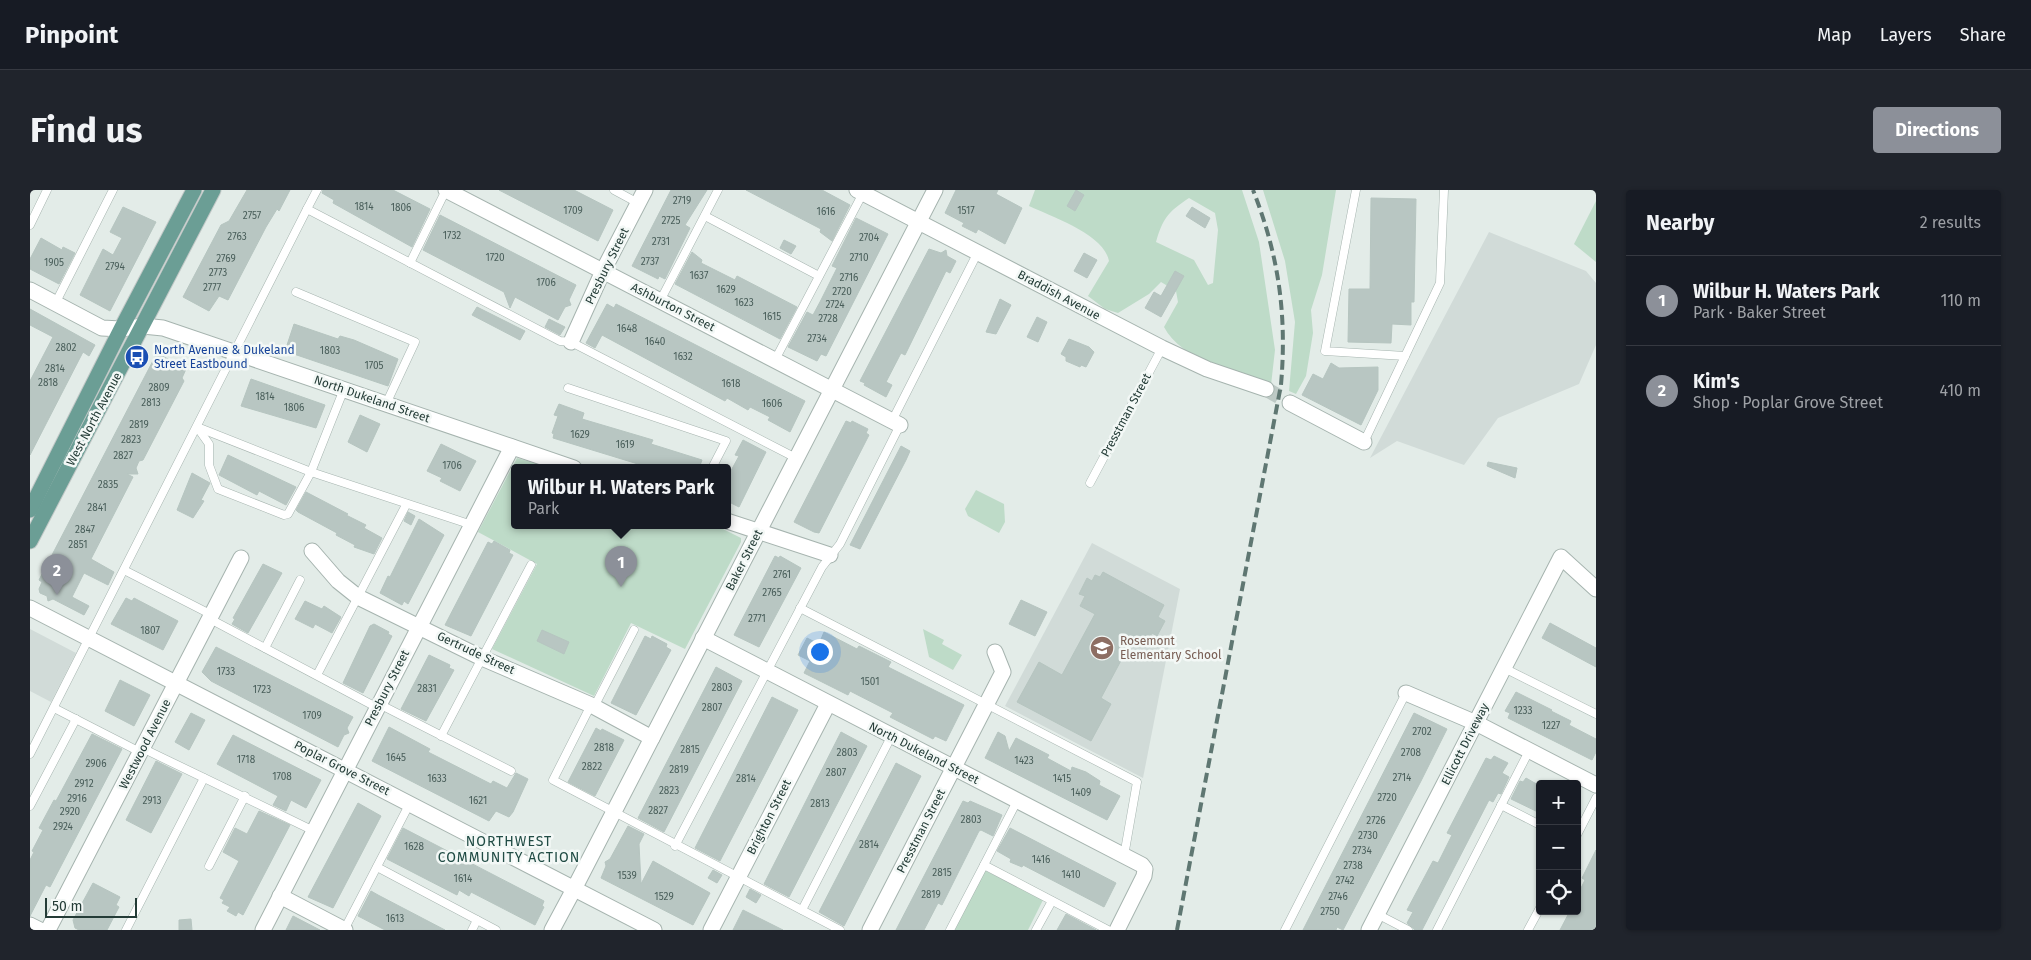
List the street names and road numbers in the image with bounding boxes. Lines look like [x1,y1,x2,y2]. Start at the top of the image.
street label: Presbury Street [582,225,632,307]
street label: Braddish Avenue [1015,267,1103,323]
street label: Ashburton Street [629,280,718,334]
street label: West North Avenue [63,370,125,468]
street label: Presstman Street [1098,370,1154,459]
street label: North Dukeland Street [312,373,432,426]
street label: Baker Street [723,526,766,593]
street label: Gertrude Street [435,629,518,677]
street label: Presbury Street [362,647,412,728]
street label: Westwood Avenue [116,697,174,791]
street label: Ellicott Driveway [1438,701,1492,787]
street label: North Dukeland Street [867,719,982,787]
street label: Poplar Grove Street [292,738,393,798]
street label: Brighton Street [744,776,794,857]
street label: Presstman Street [894,786,949,875]

